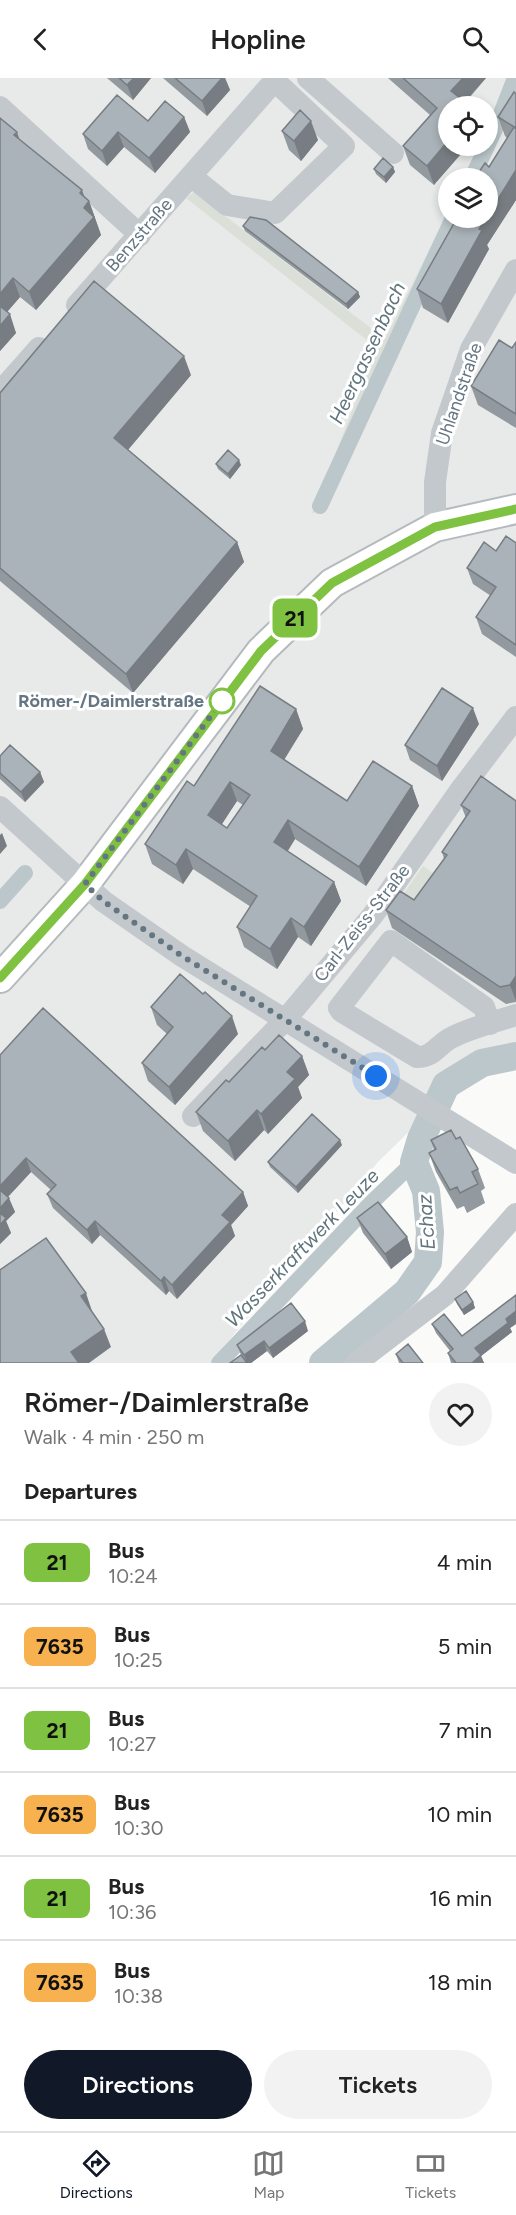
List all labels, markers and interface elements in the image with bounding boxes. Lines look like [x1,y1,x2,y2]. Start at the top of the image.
icon: back [24,23,57,56]
text: Hopline [210,23,306,56]
icon: search [459,23,492,56]
map controls [438,96,498,228]
button: locate [438,96,498,156]
button: layers [438,168,498,228]
street label: Benzstraße [101,194,177,276]
water label: Heergassenbach [324,278,410,428]
street label: Uhlandstraße [431,340,487,448]
line badge: 21 [268,598,322,638]
text: 21 [284,606,306,631]
marker: Römer-/Daimlerstraße [209,688,235,714]
place label: Römer-/Daimlerstraße [18,690,204,712]
street label: Carl-Zeiss-Straße [309,860,415,986]
your location [361,1061,391,1091]
water label: Wasserkraftwerk Leuze [220,1164,384,1332]
water label: Echaz [412,1193,440,1250]
button: heart [429,1383,492,1446]
text: Römer-/Daimlerstraße [24,1385,309,1419]
text: Walk · 4 min · 250 m [24,1425,204,1449]
text: Departures [24,1478,137,1505]
text: Bus [108,1537,144,1564]
text: 4 min [437,1549,492,1576]
text: 21 [46,1550,68,1575]
text: 10:24 [108,1564,158,1588]
text: Bus [114,1621,150,1648]
text: 5 min [438,1633,492,1660]
text: 7635 [36,1634,84,1659]
text: 10:25 [114,1648,163,1672]
text: Bus [108,1705,144,1732]
text: 7 min [439,1717,492,1744]
text: 21 [46,1718,68,1743]
text: 10:27 [108,1732,156,1756]
text: Bus [114,1789,150,1816]
text: 10 min [427,1801,492,1828]
text: 7635 [36,1802,84,1827]
text: 10:30 [114,1816,164,1840]
text: Bus [108,1873,144,1900]
text: 16 min [429,1885,492,1912]
text: 21 [46,1886,68,1911]
text: 10:36 [108,1900,156,1924]
text: Bus [114,1957,150,1984]
text: 18 min [428,1969,492,1996]
text: 7635 [36,1970,84,1995]
text: 10:38 [114,1984,163,2008]
button: Directions [24,2050,252,2119]
button: Tickets [264,2050,492,2119]
tab: Directions [60,2147,133,2202]
tab: Map [252,2147,285,2202]
tab: Tickets [405,2147,456,2202]

